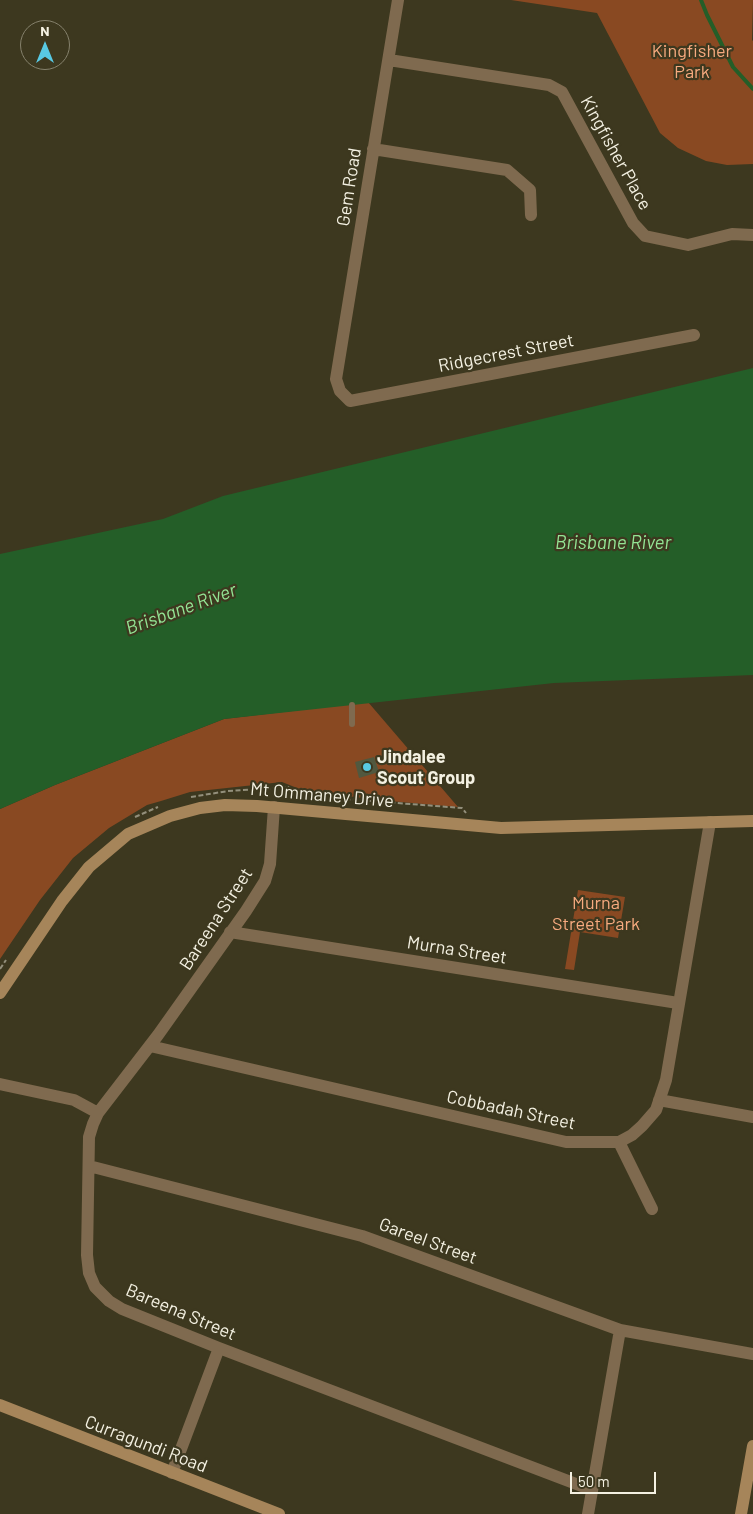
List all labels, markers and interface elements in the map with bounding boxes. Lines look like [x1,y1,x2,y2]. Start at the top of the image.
north arrow [20,20,70,70]
text: N [40,22,50,39]
park label: Kingfisher Park [652,40,732,82]
street label: Kingfisher Place [576,92,656,214]
street label: Gem Road [332,146,366,228]
street label: Ridgecrest Street [436,329,576,377]
water label: Brisbane River [555,532,671,554]
water label: Brisbane River [122,578,240,640]
place label: Jindalee Scout Group [377,746,475,789]
marker: Jindalee Scout Group [361,761,373,773]
street label: Mt Ommaney Drive [249,778,395,812]
street label: Bareena Street [175,864,257,974]
park label: Murna Street Park [552,892,640,934]
street label: Murna Street [406,931,508,969]
street label: Cobbadah Street [445,1086,577,1134]
street label: Gareel Street [376,1213,480,1269]
street label: Bareena Street [123,1279,239,1345]
street label: Curragundi Road [82,1411,210,1477]
scale bar [573,1462,659,1494]
text: 50 m [578,1472,610,1490]

